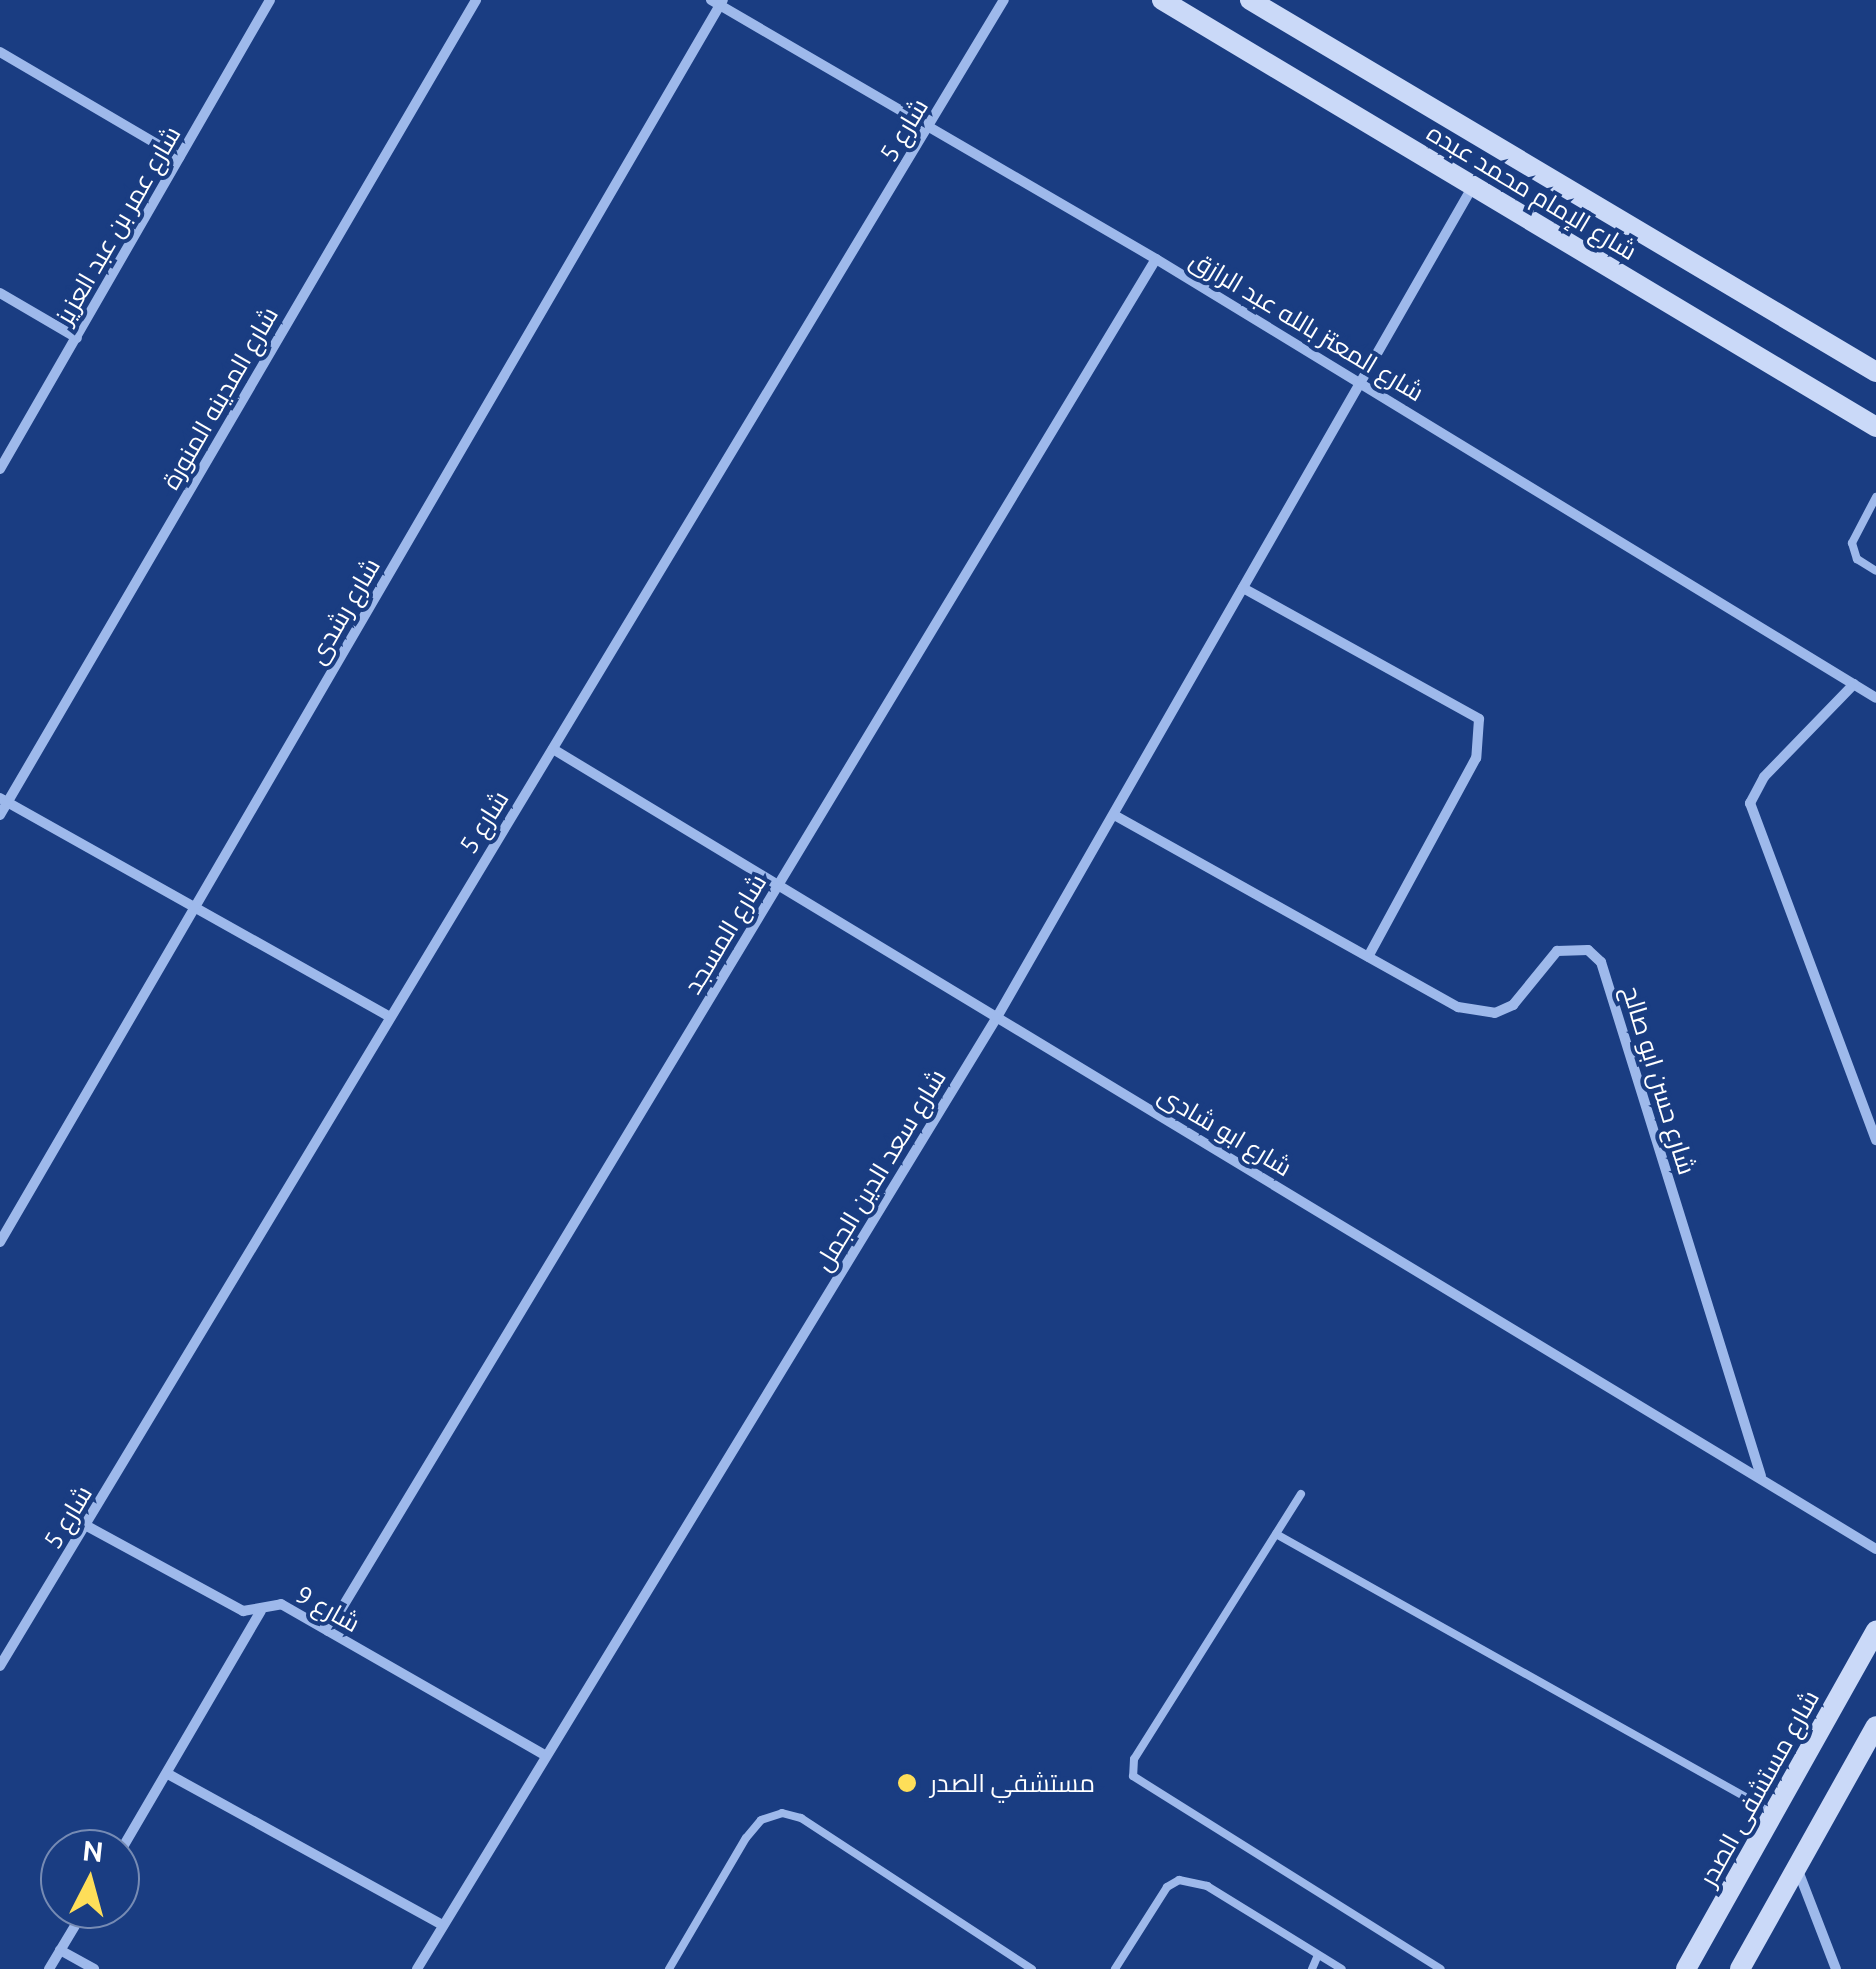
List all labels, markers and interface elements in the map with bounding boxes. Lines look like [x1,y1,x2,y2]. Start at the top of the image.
street label: شارع 5 [874,93,934,167]
street label: شارع الإمام محمد عبده [1422,118,1642,266]
street label: شارع عمر بن عبد العزيز [49,121,187,329]
street label: شارع المعتز بالله عبد الرازق [1185,244,1429,408]
street label: شارع المدينه المنورة [156,301,284,495]
street label: شارع رشدى [302,553,386,669]
street label: شارع 5 [453,785,515,859]
street label: شارع المسجد [677,869,773,999]
street label: شارع حسن ابو صالح [1616,982,1702,1178]
street label: شارع سعد الدين الجمل [808,1064,952,1276]
street label: شارع ابو شادى [1153,1079,1297,1183]
street label: شارع 5 [38,1480,98,1554]
street label: شارع 9 [291,1579,365,1639]
street label: شارع مستشفى الصدر [1693,1685,1825,1891]
place label: مستشفي الصدر [930,1768,1095,1798]
marker: مستشفي الصدر [894,1770,920,1796]
north arrow [40,1829,140,1929]
text: N [81,1834,105,1867]

